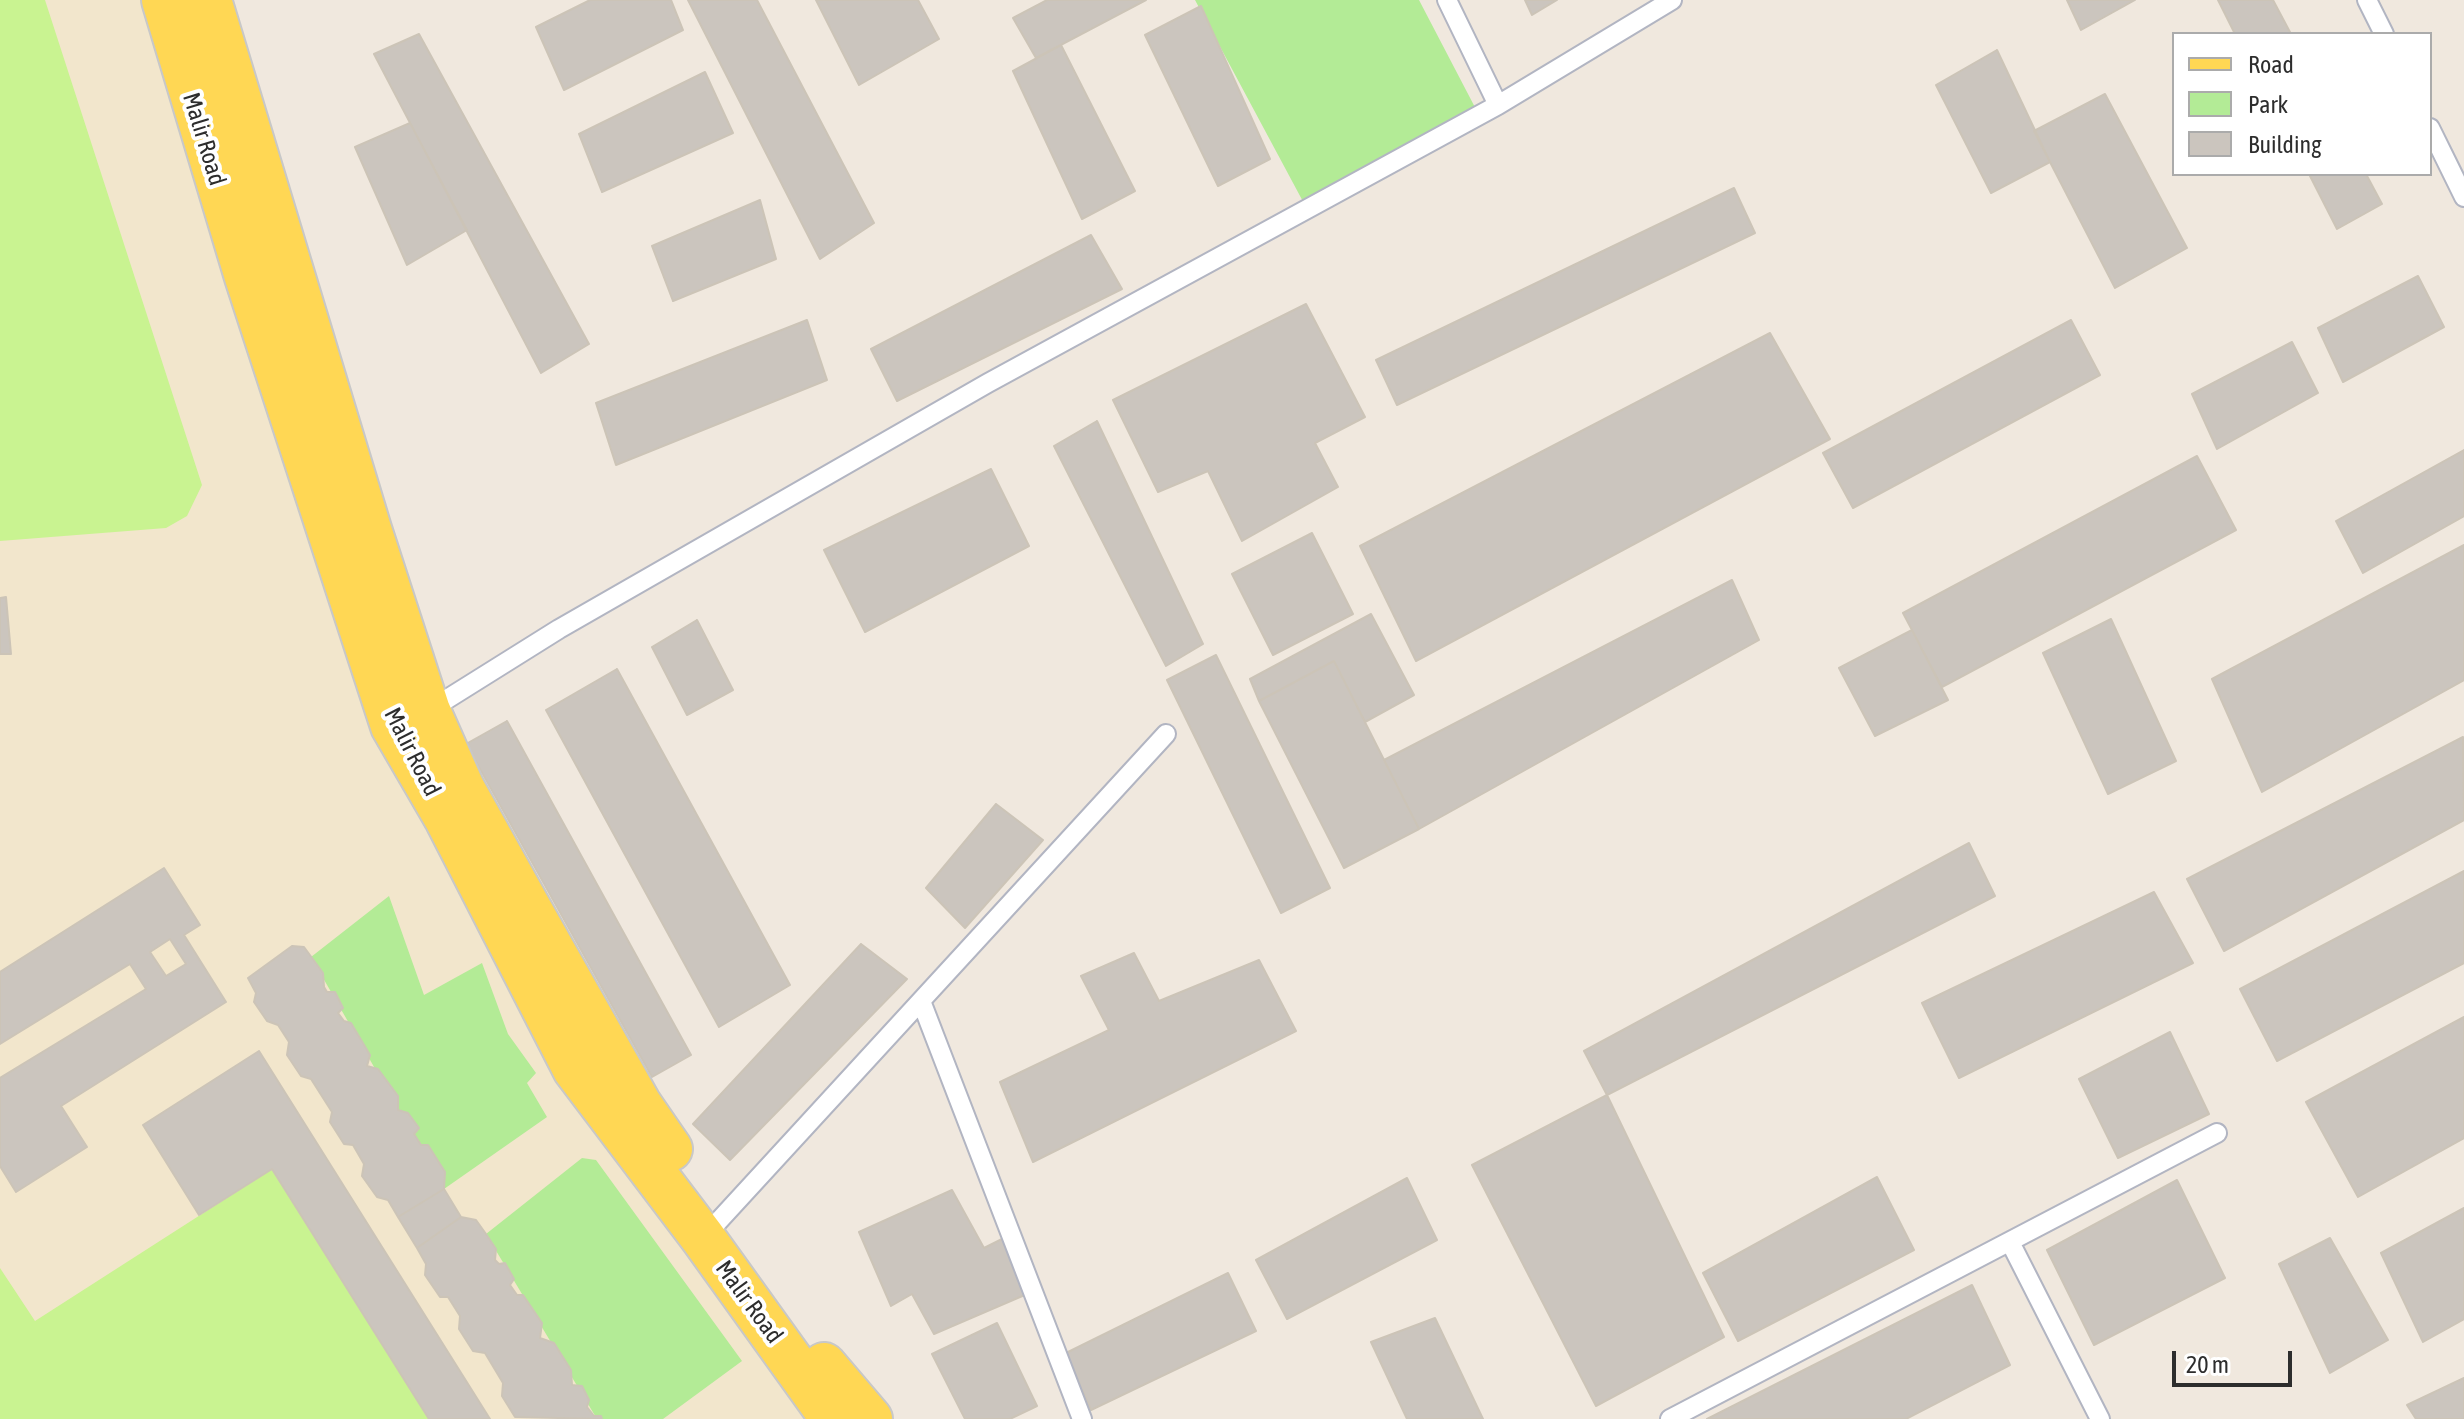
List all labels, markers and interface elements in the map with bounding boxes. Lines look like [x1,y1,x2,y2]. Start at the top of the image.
legend [2172,32,2432,176]
text: Road [2248,51,2294,78]
street label: Malir Road [176,89,232,189]
text: Park [2248,91,2288,118]
text: Building [2248,131,2321,158]
street label: Malir Road [378,703,446,801]
street label: Malir Road [709,1255,789,1349]
scale bar [2176,1335,2296,1385]
text: 20 m [2186,1351,2229,1378]

